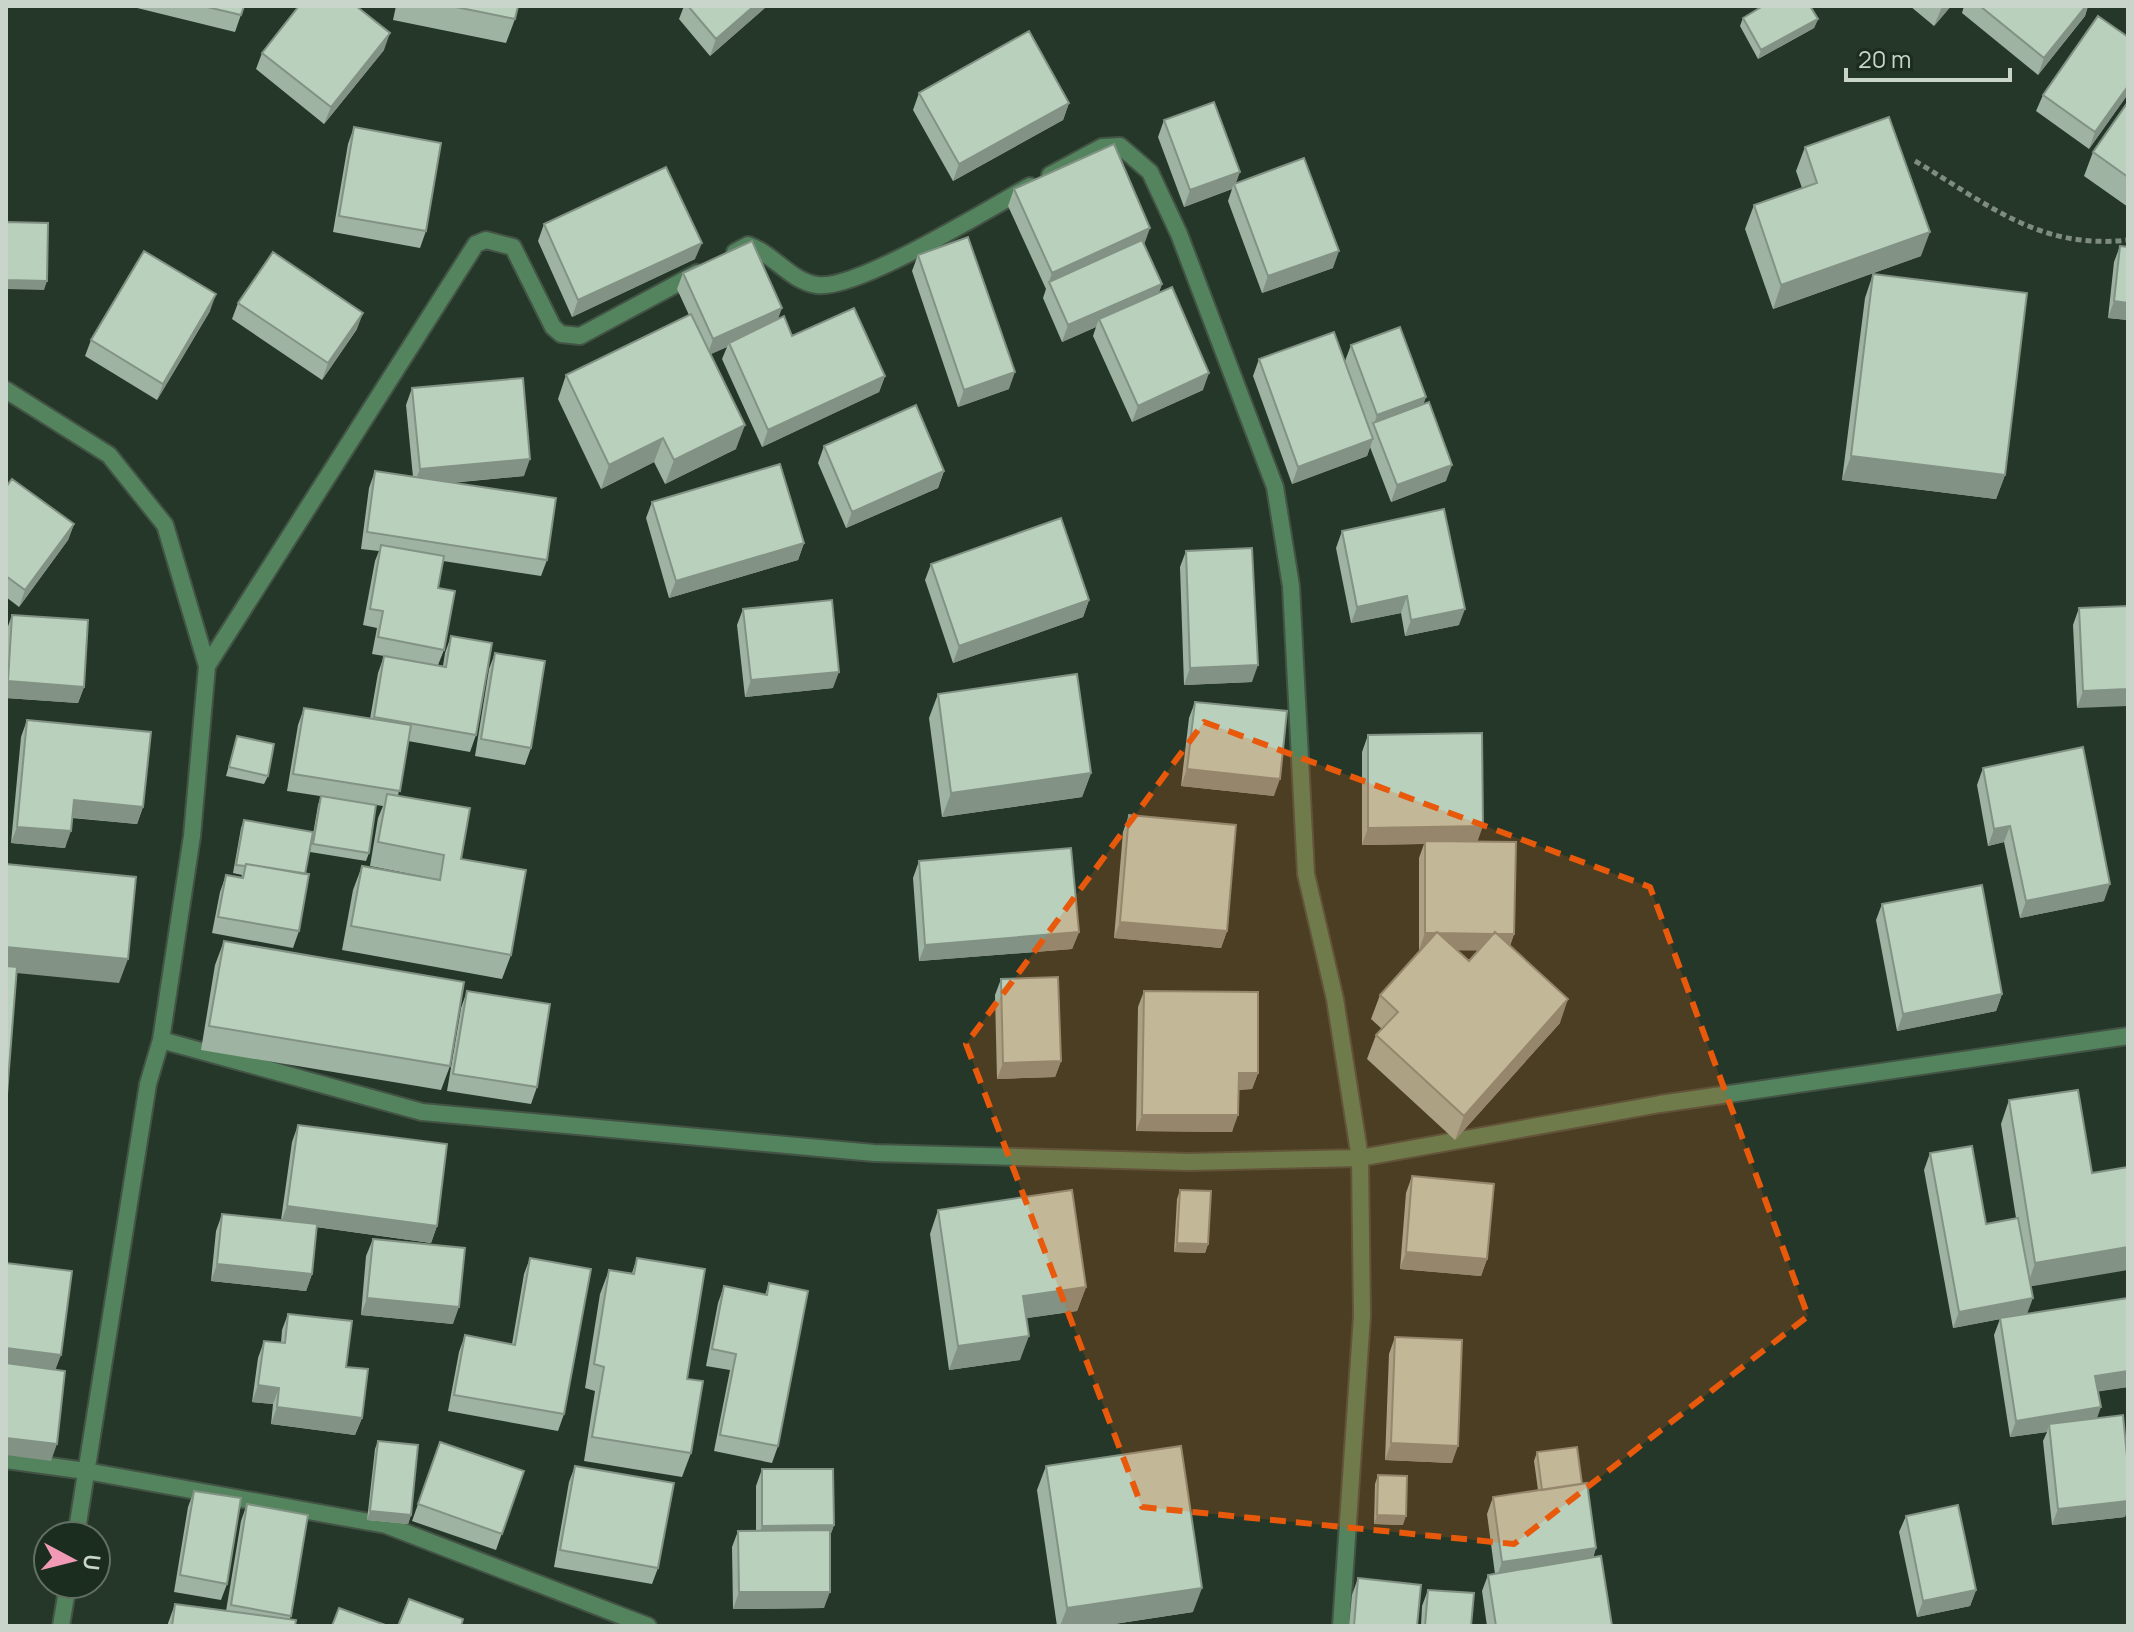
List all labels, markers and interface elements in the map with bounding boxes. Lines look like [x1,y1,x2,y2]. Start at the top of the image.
scale bar [1846,32,2010,82]
text: 20 m [1858,42,1911,75]
north arrow [32,1520,112,1600]
text: U [76,1553,108,1572]

